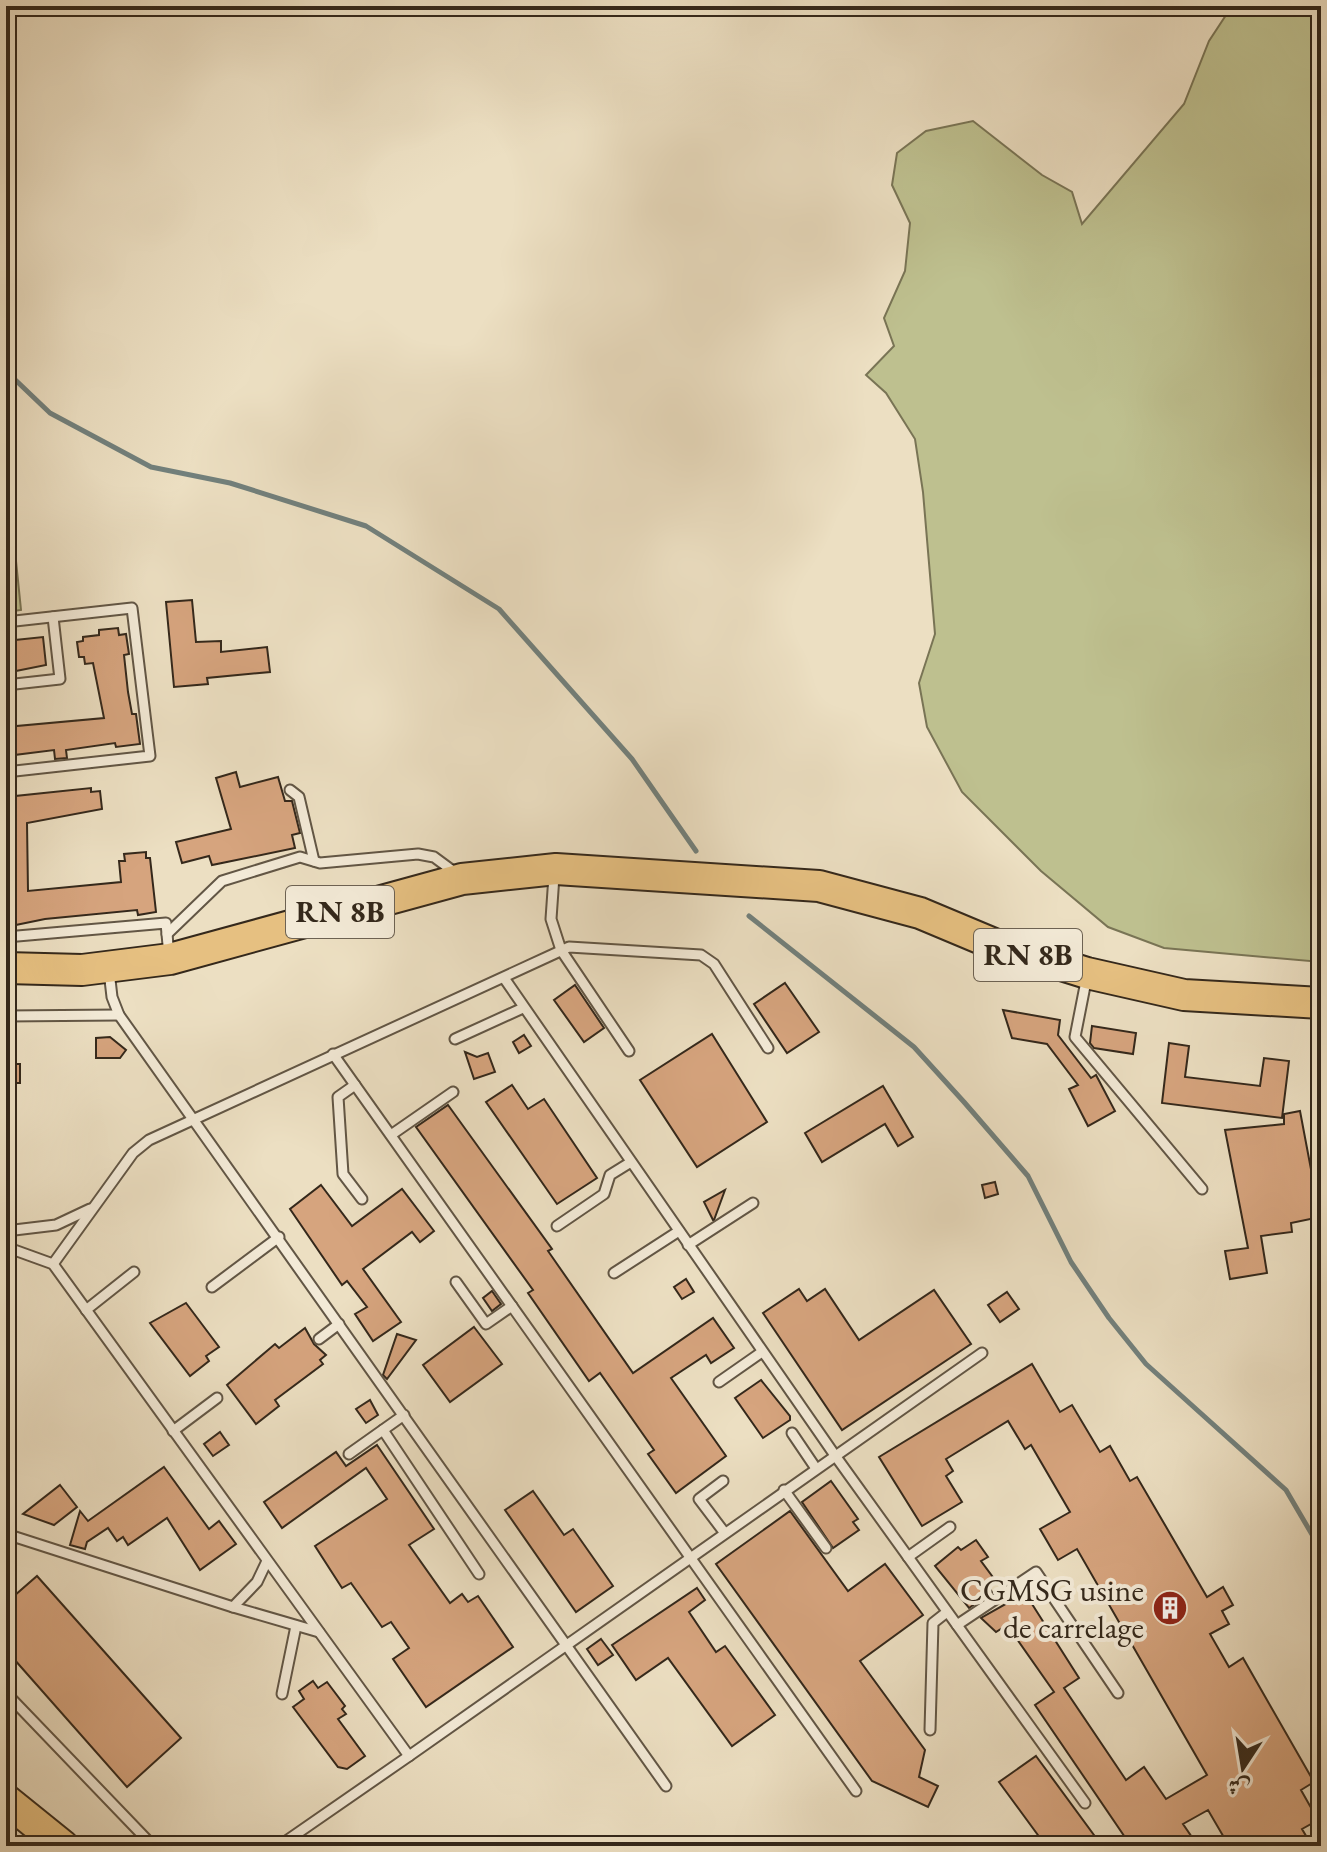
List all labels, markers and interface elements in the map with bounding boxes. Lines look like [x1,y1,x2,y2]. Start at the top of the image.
road number: RN 8B [286,886,394,938]
road number: RN 8B [974,929,1082,981]
place label: CGMSG usine de carrelage [960,1569,1144,1648]
building icon: CGMSG usine de carrelage [1151,1589,1189,1627]
north arrow [1203,1728,1283,1808]
text: ش [1225,1771,1253,1804]

